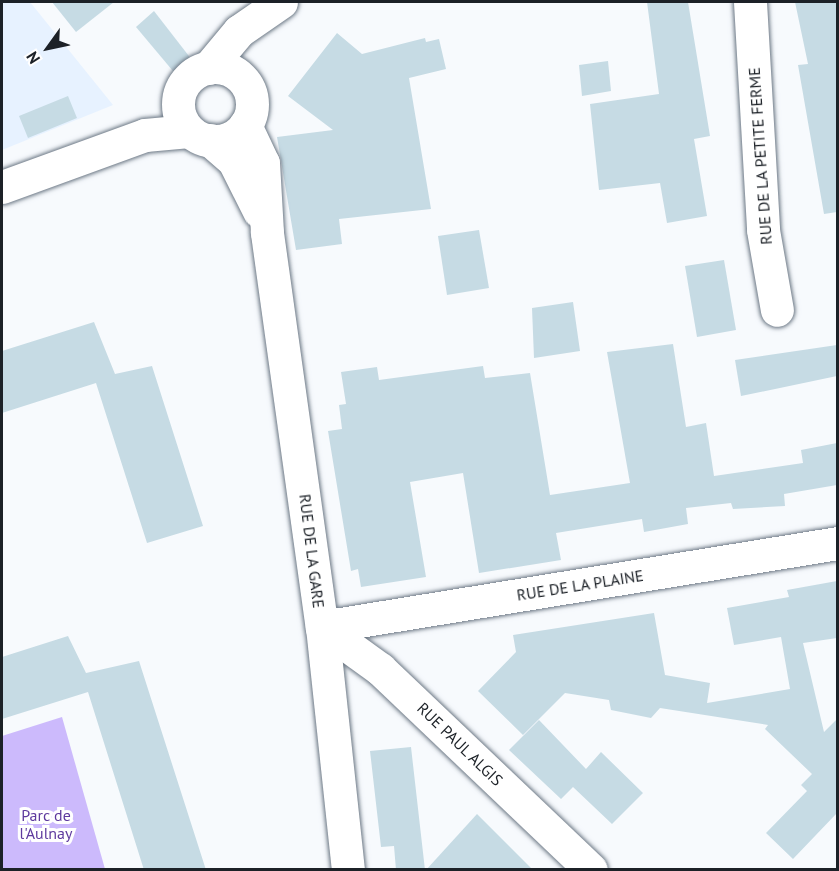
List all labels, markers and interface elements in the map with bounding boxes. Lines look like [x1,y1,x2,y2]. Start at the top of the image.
north arrow [18,18,78,78]
text: N [22,48,44,68]
street label: RUE DE LA PETITE FERME [744,66,776,246]
street label: RUE DE LA GARE [295,493,329,609]
street label: RUE DE LA PLAINE [515,565,645,605]
street label: RUE PAUL ALGIS [413,698,507,790]
park label: Parc de l'Aulnay [19,805,73,843]

